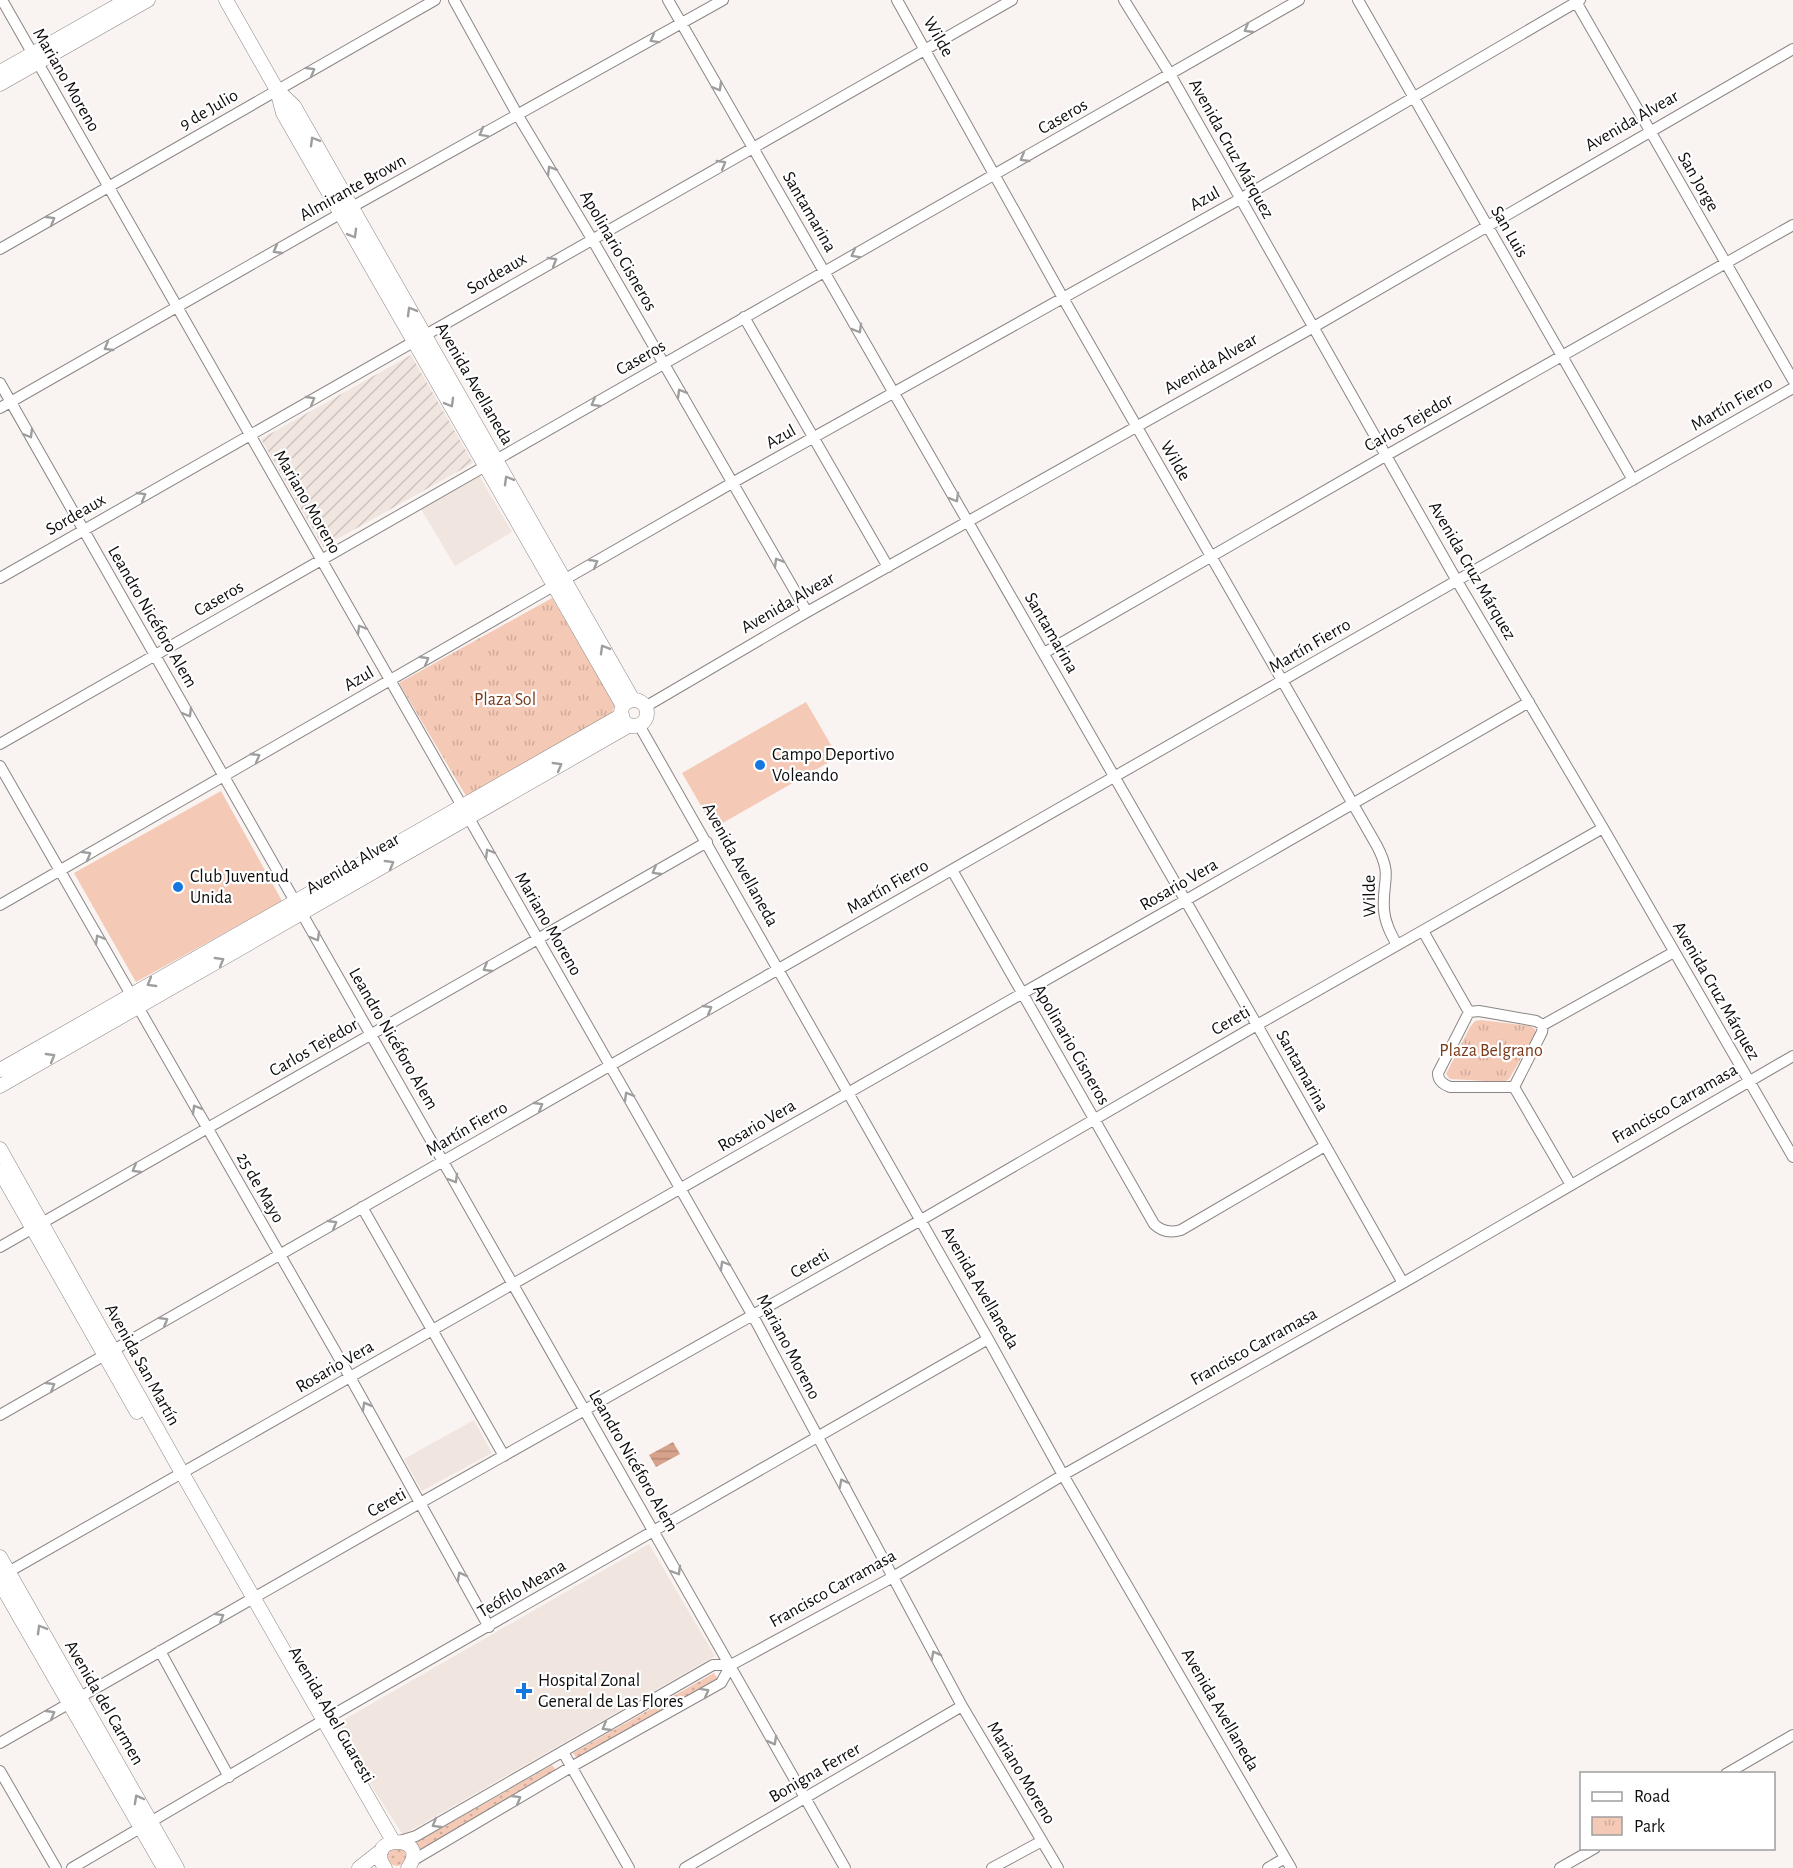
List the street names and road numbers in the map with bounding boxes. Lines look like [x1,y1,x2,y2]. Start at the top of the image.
street label: Wilde [920,14,956,60]
street label: Mariano Moreno [29,25,103,135]
street label: Avenida Cruz Márquez [1185,76,1277,222]
street label: 9 de Julio [177,86,241,134]
street label: Avenida Alvear [1582,87,1682,155]
street label: Caseros [1035,96,1091,138]
street label: San Jorge [1674,149,1722,215]
street label: Almirante Brown [297,151,409,225]
street label: Santamarina [779,169,839,255]
street label: Azul [1187,184,1223,214]
street label: Apolinario Cisneros [576,188,660,314]
street label: San Luis [1487,203,1531,261]
street label: Sordeaux [464,250,530,298]
street label: Avenida Avellaneda [432,320,516,448]
street label: Avenida Alvear [1161,330,1261,398]
street label: Caseros [613,337,669,379]
street label: Martín Fierro [1688,373,1776,435]
street label: Carlos Tejedor [1362,390,1457,456]
street label: Azul [763,422,799,452]
street label: Wilde [1157,438,1193,484]
street label: Mariano Moreno [270,447,344,557]
street label: Sordeaux [43,491,109,539]
street label: Avenida Cruz Márquez [1425,499,1519,643]
street label: Leandro Nicéforo Alem [104,543,200,691]
street label: Avenida Alvear [738,569,838,637]
street label: Caseros [191,578,247,620]
street label: Santamarina [1021,590,1081,676]
street label: Martín Fierro [1266,615,1354,677]
street label: Azul [341,663,377,695]
street label: Avenida Avellaneda [699,800,781,930]
street label: Avenida Alvear [303,830,403,898]
street label: Martín Fierro [844,856,932,918]
street label: Rosario Vera [1137,856,1221,914]
street label: Mariano Moreno [511,869,585,979]
street label: Wilde [1361,875,1379,917]
street label: Avenida Cruz Márquez [1669,919,1763,1063]
street label: Leandro Nicéforo Alem [345,965,441,1113]
street label: Apolinario Cisneros [1029,982,1113,1108]
street label: Cereti [1209,1003,1253,1039]
street label: Carlos Tejedor [267,1015,362,1081]
street label: Santamarina [1272,1027,1332,1115]
street label: Francisco Carramasa [1609,1061,1741,1147]
street label: Rosario Vera [715,1097,799,1155]
street label: Martín Fierro [423,1098,511,1160]
street label: 25 de Mayo [233,1150,287,1226]
street label: Avenida Avellaneda [938,1224,1022,1352]
street label: Cereti [788,1246,832,1282]
street label: Mariano Moreno [753,1291,823,1403]
street label: Avenida San Martín [101,1301,183,1429]
street label: Francisco Carramasa [1188,1305,1320,1389]
street label: Rosario Vera [293,1338,377,1396]
street label: Leandro Nicéforo Alem [585,1387,681,1535]
street label: Cereti [364,1485,410,1521]
street label: Francisco Carramasa [767,1547,899,1631]
street label: Teófilo Meana [475,1557,569,1621]
street label: Avenida del Carmen [61,1638,147,1768]
street label: Avenida Abel Guaresti [285,1644,377,1786]
street label: Avenida Avellaneda [1178,1646,1262,1774]
street label: Mariano Moreno [983,1719,1059,1828]
street label: Bonigna Ferrer [766,1740,864,1806]

